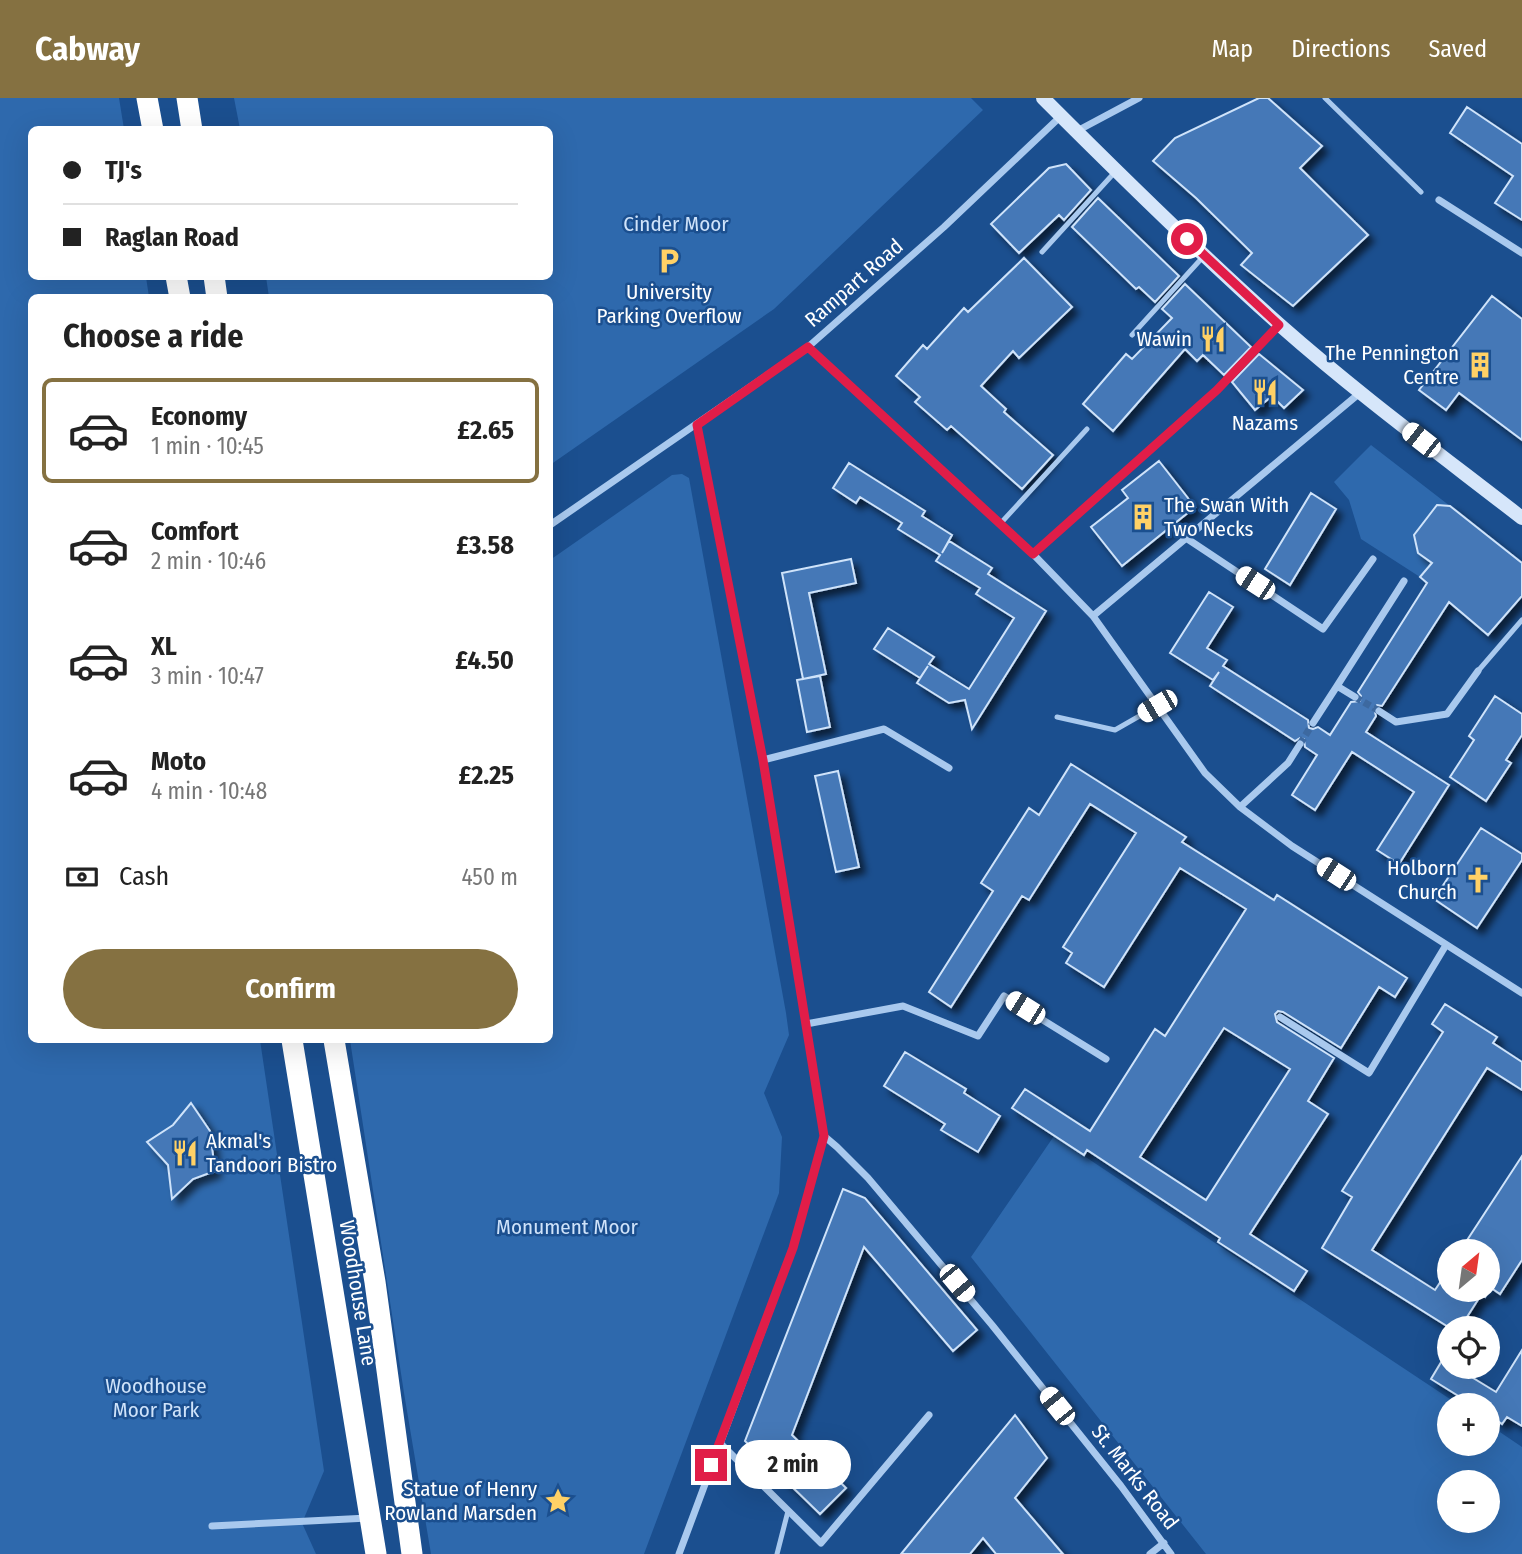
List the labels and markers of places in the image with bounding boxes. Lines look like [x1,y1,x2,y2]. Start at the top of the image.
parking icon: University Parking Overflow [654,246,684,276]
place label: University Parking Overflow [597,279,742,329]
restaurant icon: Wawin [1198,324,1228,354]
place label: Wawin [1137,326,1192,352]
place label: The Pennington Centre [1325,340,1459,390]
building icon: The Pennington Centre [1465,350,1495,380]
restaurant icon: Nazams [1250,377,1280,407]
place label: Nazams [1232,410,1298,436]
place label: The Swan With Two Necks [1164,492,1289,542]
building icon: The Swan With Two Necks [1128,502,1158,532]
place label: Holborn Church [1387,855,1457,905]
church icon: Holborn Church [1463,865,1493,895]
place label: Akmal's Tandoori Bistro [206,1128,337,1178]
restaurant icon: Akmal's Tandoori Bistro [170,1138,200,1168]
place label: Statue of Henry Rowland Marsden [384,1476,538,1526]
place icon: Statue of Henry Rowland Marsden [543,1486,573,1516]

